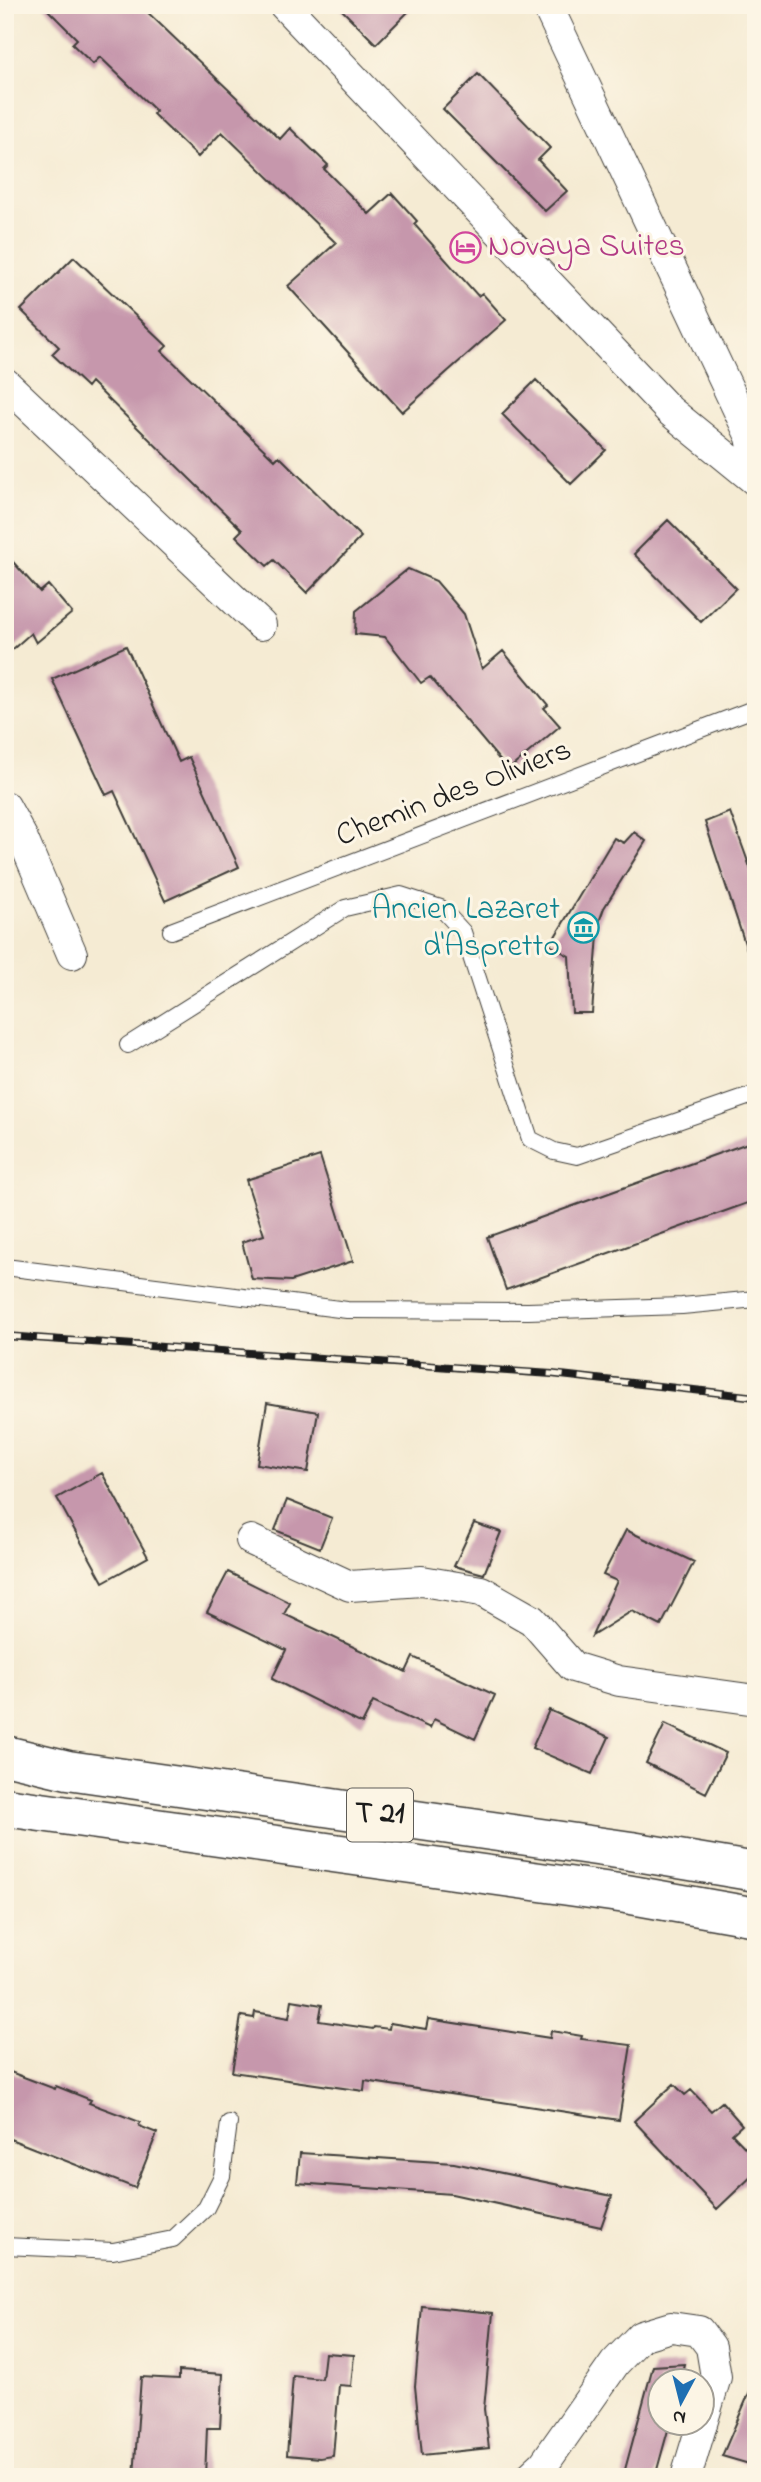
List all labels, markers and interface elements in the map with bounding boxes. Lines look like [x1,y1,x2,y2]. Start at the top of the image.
place label: Novaya Suites [488,224,685,271]
hotel icon: Novaya Suites [448,230,482,264]
street label: Chemin des Oliviers [329,727,579,861]
place label: Ancien Lazaret d'Aspretto [372,887,560,971]
museum icon: Ancien Lazaret d'Aspretto [566,911,600,945]
road number: T 21 [347,1788,413,1842]
north arrow [646,2366,716,2436]
text: N [671,2402,687,2431]

